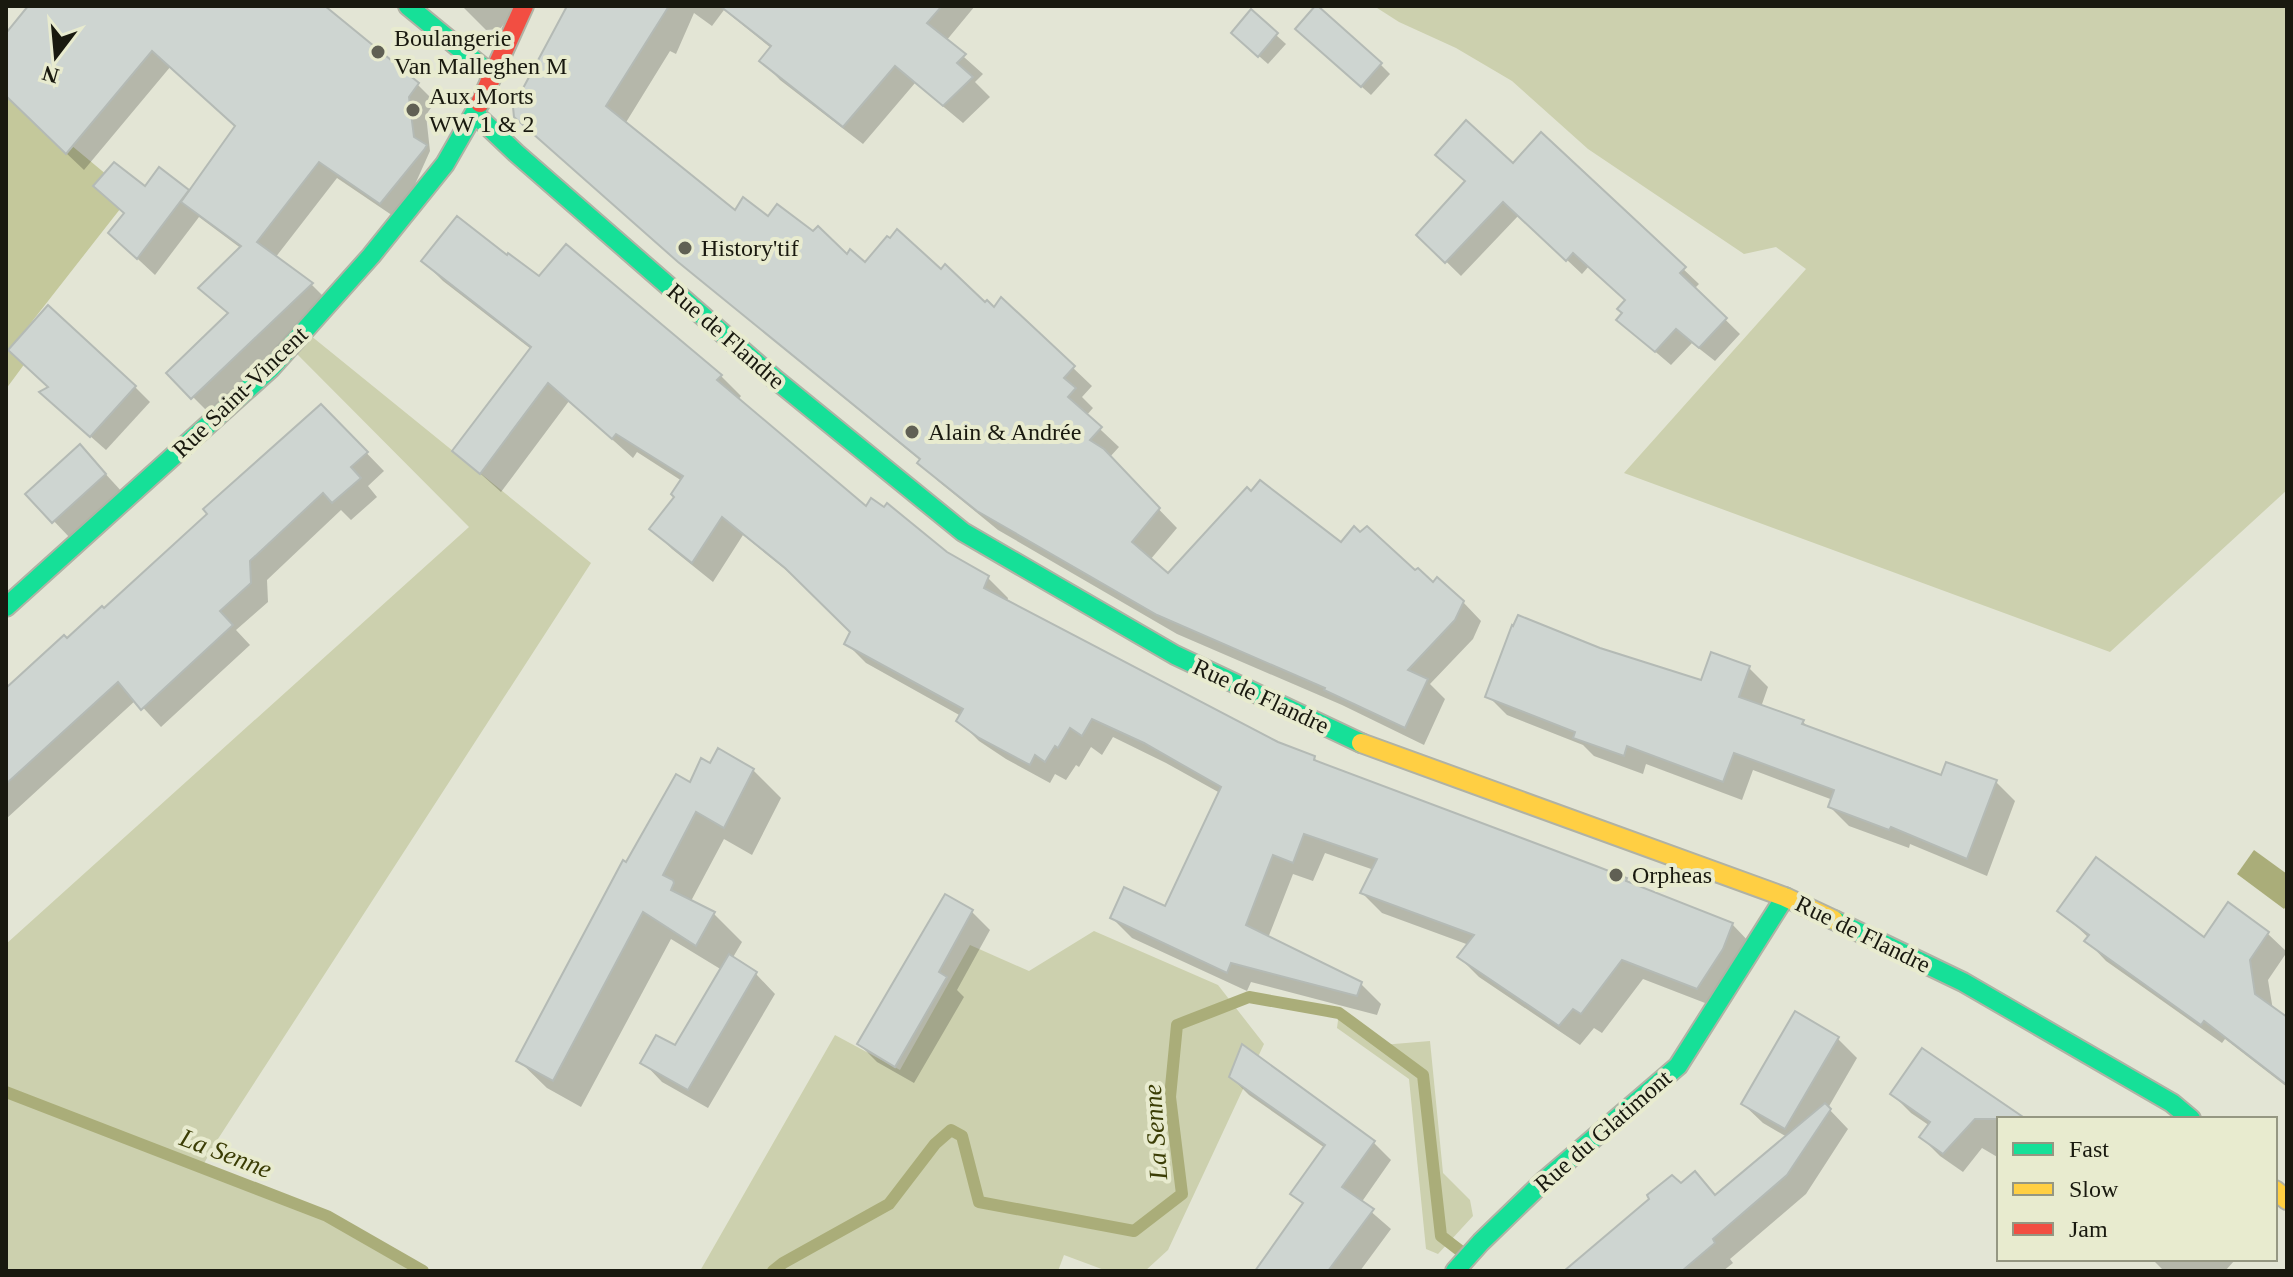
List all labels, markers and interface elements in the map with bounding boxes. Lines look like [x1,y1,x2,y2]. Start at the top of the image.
north arrow [16,16,96,96]
place label: Boulangerie Van Malleghen M [394,25,567,79]
marker: Boulangerie Van Malleghen M [369,43,387,61]
text: N [39,61,62,89]
place label: Aux Morts WW 1 & 2 [429,83,535,137]
marker: Aux Morts WW 1 & 2 [404,101,422,119]
place label: History'tif [701,235,799,261]
marker: History'tif [676,239,694,257]
street label: Rue de Flandre [662,278,790,394]
street label: Rue Saint-Vincent [167,321,313,463]
place label: Alain & Andrée [928,419,1081,445]
marker: Alain & Andrée [903,423,921,441]
street label: Rue de Flandre [1189,653,1333,739]
place label: Orpheas [1632,862,1712,888]
marker: Orpheas [1607,866,1625,884]
street label: Rue de Flandre [1791,890,1935,978]
street label: Rue du Glatimont [1530,1065,1677,1197]
water label: La Senne [1138,1083,1173,1182]
legend [1997,1117,2277,1261]
water label: La Senne [175,1122,276,1184]
text: Fast [2069,1136,2109,1162]
text: Slow [2069,1176,2119,1202]
text: Jam [2069,1216,2108,1242]

